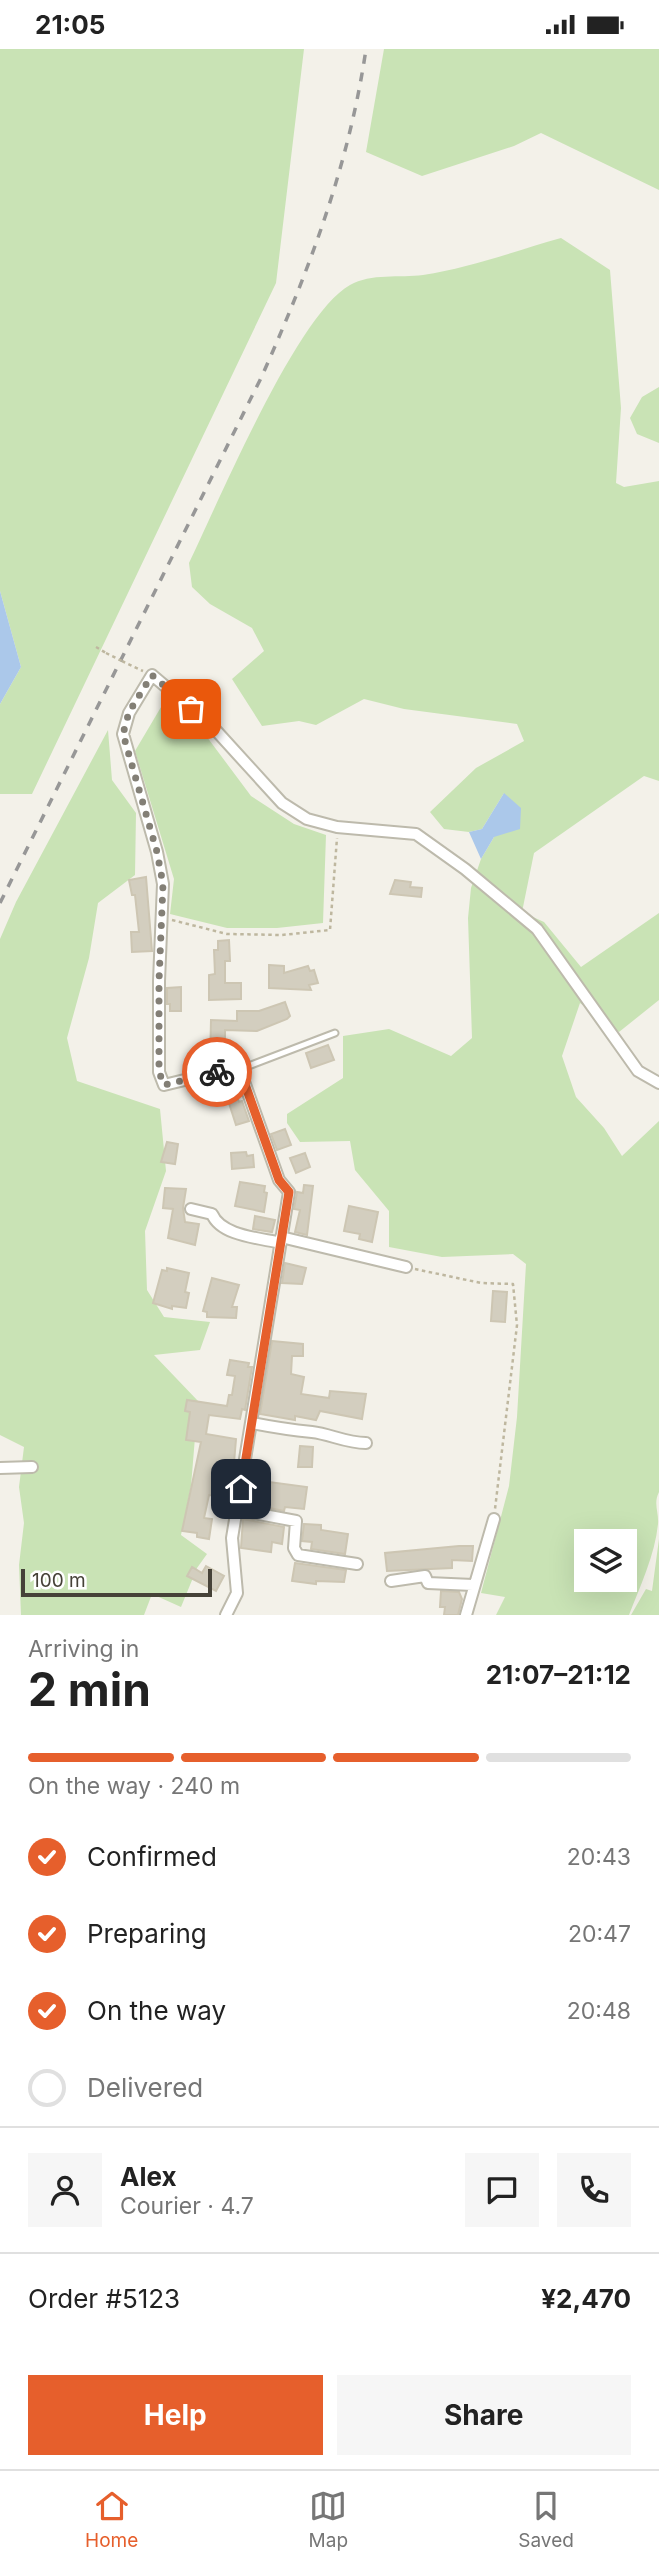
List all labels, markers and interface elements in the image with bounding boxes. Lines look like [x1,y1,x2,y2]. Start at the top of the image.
text: 21:05 [35,9,105,40]
pin [161,679,221,739]
icon: bag [172,690,210,728]
courier [182,1037,252,1107]
icon: bike [198,1053,236,1091]
pin [211,1459,271,1519]
icon: home [222,1470,260,1508]
map controls [574,1529,637,1592]
button: layers [574,1529,637,1592]
scale bar [21,1566,212,1598]
text: 100 m [32,1569,86,1592]
text: Arriving in [28,1635,139,1663]
text: 21:07–21:12 [486,1659,631,1690]
text: 2 min [28,1661,151,1717]
text: On the way · 240 m [28,1772,240,1800]
icon: check [28,1838,66,1876]
text: Confirmed [87,1841,217,1872]
text: 20:43 [567,1843,631,1871]
icon: check [28,1915,66,1953]
text: Preparing [87,1918,207,1949]
text: 20:47 [568,1920,631,1948]
icon: check [28,1992,66,2030]
text: On the way [87,1995,226,2026]
text: 20:48 [567,1997,631,2025]
text: Delivered [87,2072,203,2103]
button: person [28,2153,102,2227]
button: chat [465,2153,539,2227]
button: phone [557,2153,631,2227]
text: Alex [120,2161,177,2192]
text: Courier · 4.7 [120,2192,254,2220]
text: Order #5123 [28,2283,180,2314]
text: ¥2,470 [541,2283,631,2314]
button: Help [28,2375,323,2455]
button: Share [337,2375,631,2455]
tab: Home [85,2487,138,2552]
tab: Map [309,2487,348,2552]
tab: Saved [518,2487,574,2552]

